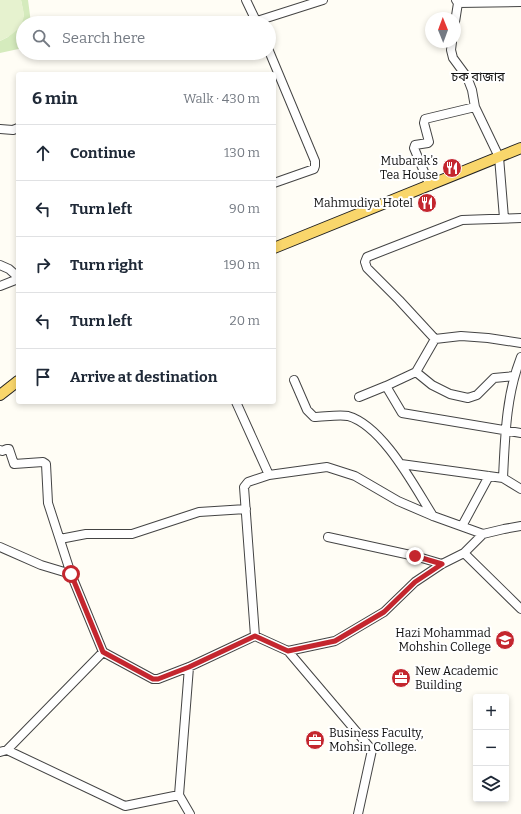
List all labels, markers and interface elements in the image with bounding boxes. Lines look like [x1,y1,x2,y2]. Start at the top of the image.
north arrow [425,12,461,48]
search box [16,16,276,60]
icon: search [30,27,52,49]
text: Search here [62,29,145,47]
district label: চক বাজার [450,69,505,84]
text: 6 min [32,88,78,109]
text: Walk · 430 m [183,91,260,106]
icon: ahead [32,142,54,164]
text: Continue [70,144,136,162]
text: 130 m [224,145,260,160]
place label: Mubarak’s Tea House [380,154,438,182]
restaurant icon: Mubarak’s Tea House [441,157,463,179]
restaurant icon: Mahmudiya Hotel [416,192,438,214]
place label: Mahmudiya Hotel [314,196,414,210]
icon: left [32,198,54,220]
text: Turn left [70,200,132,218]
text: 90 m [229,201,260,216]
icon: right [32,254,54,276]
text: Turn right [70,256,143,274]
text: 190 m [224,257,260,272]
icon: left [32,310,54,332]
text: Turn left [70,312,132,330]
text: 20 m [230,313,260,328]
icon: arrive [32,366,54,388]
text: Arrive at destination [70,368,217,386]
route end [406,547,424,565]
route start [62,565,80,583]
place label: Hazi Mohammad Mohshin College [395,626,491,654]
school or university icon: Hazi Mohammad Mohshin College [494,629,516,651]
place label: New Academic Building [415,664,498,692]
office icon: New Academic Building [390,667,412,689]
map controls [473,694,509,802]
button: + [473,694,509,730]
place label: Business Faculty, Mohsin College. [329,726,424,754]
office icon: Business Faculty, Mohsin College. [304,729,326,751]
button: − [473,730,509,766]
button: layers [473,766,509,802]

